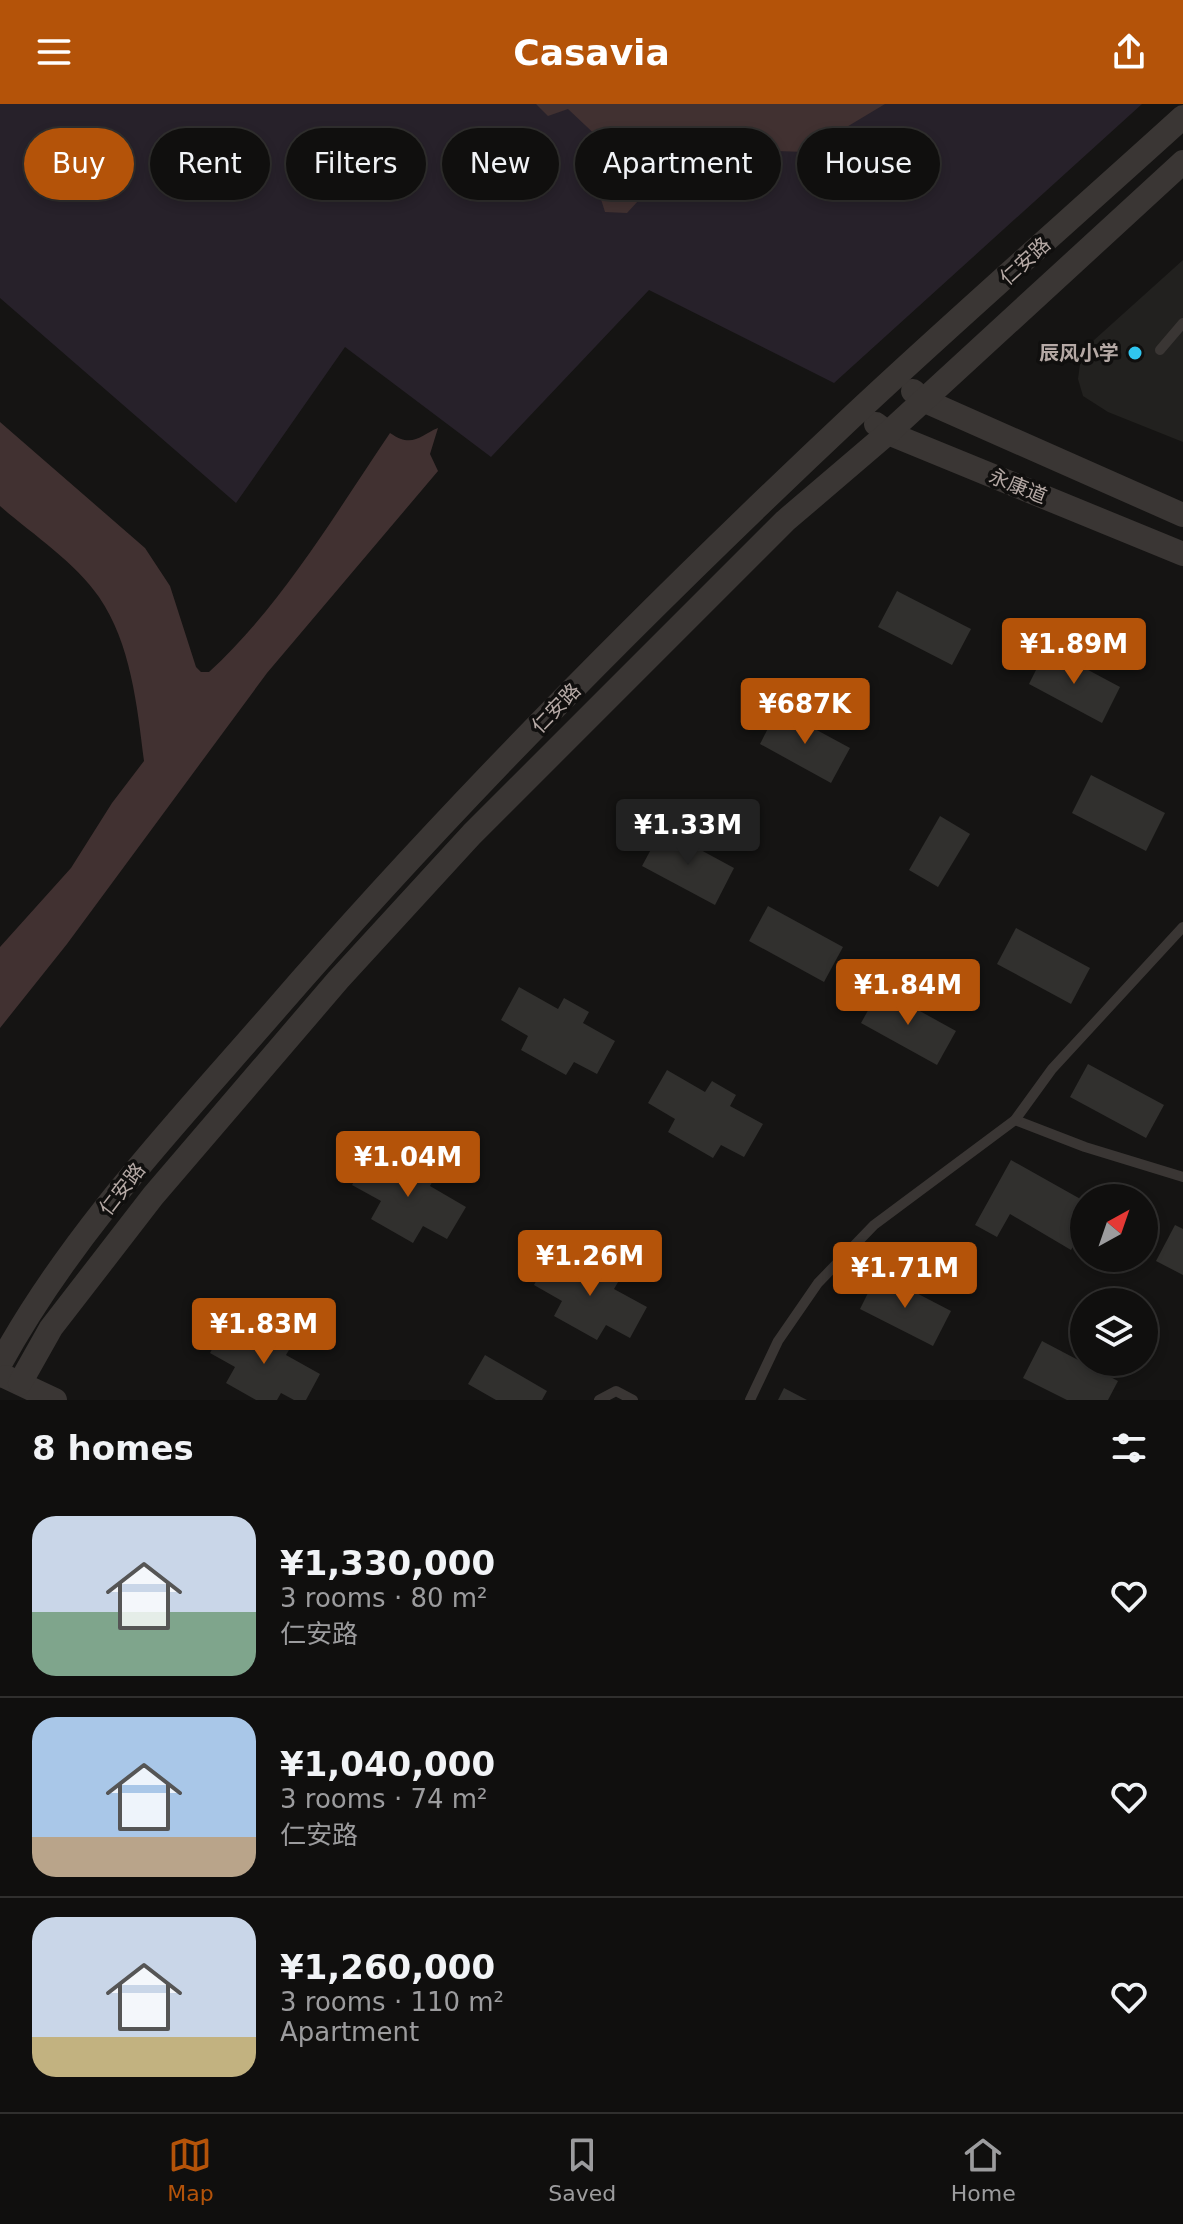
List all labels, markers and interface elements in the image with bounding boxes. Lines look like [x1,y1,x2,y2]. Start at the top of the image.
icon: menu [32,30,76,74]
icon: share [1107,30,1151,74]
text: Casavia [513,32,670,73]
chip: Buy [24,128,134,200]
chip: Rent [150,128,270,200]
chip: Filters [286,128,426,200]
chip: New [442,128,559,200]
chip: Apartment [575,128,781,200]
chip: House [797,128,940,200]
street label: 仁安路 [995,232,1055,290]
place label: 辰风小学 [1039,341,1119,365]
marker: 辰风小学 [1126,344,1144,362]
street label: 永康道 [986,464,1050,508]
pin: ¥1.89M [1009,618,1139,686]
text: ¥1.89M [1020,629,1128,659]
street label: 仁安路 [527,678,585,738]
pin: ¥687K [749,678,861,746]
text: ¥687K [759,689,851,719]
pin: ¥1.33M [623,799,753,867]
text: ¥1.33M [634,810,742,840]
pin: ¥1.84M [843,959,973,1027]
text: ¥1.84M [854,970,962,1000]
pin: ¥1.04M [343,1131,473,1199]
text: ¥1.04M [354,1142,462,1172]
street label: 仁安路 [94,1158,150,1220]
north arrow [1070,1184,1158,1272]
map controls [1070,1184,1158,1376]
pin: ¥1.26M [525,1230,655,1298]
text: ¥1.26M [536,1241,644,1271]
pin: ¥1.71M [840,1242,970,1310]
text: ¥1.71M [851,1253,959,1283]
button: layers [1070,1288,1158,1376]
pin: ¥1.83M [199,1298,329,1366]
text: ¥1.83M [210,1309,318,1339]
icon: filters [1107,1426,1151,1470]
text: 8 homes [32,1428,194,1468]
text: ¥1,330,000 [280,1543,495,1583]
icon: home [96,1548,192,1644]
icon: heart [1107,1574,1151,1618]
text: 3 rooms · 80 m² [280,1583,488,1613]
text: 仁安路 [280,1619,358,1649]
text: ¥1,040,000 [280,1744,495,1784]
icon: home [96,1749,192,1845]
icon: heart [1107,1775,1151,1819]
text: 3 rooms · 74 m² [280,1784,488,1814]
text: 仁安路 [280,1820,358,1850]
text: ¥1,260,000 [280,1947,495,1987]
icon: home [96,1949,192,2045]
icon: heart [1107,1975,1151,2019]
text: 3 rooms · 110 m² [280,1987,504,2017]
text: Apartment [280,2017,419,2047]
tab: Map [167,2133,214,2206]
tab: Saved [548,2133,616,2206]
tab: Home [951,2133,1016,2206]

